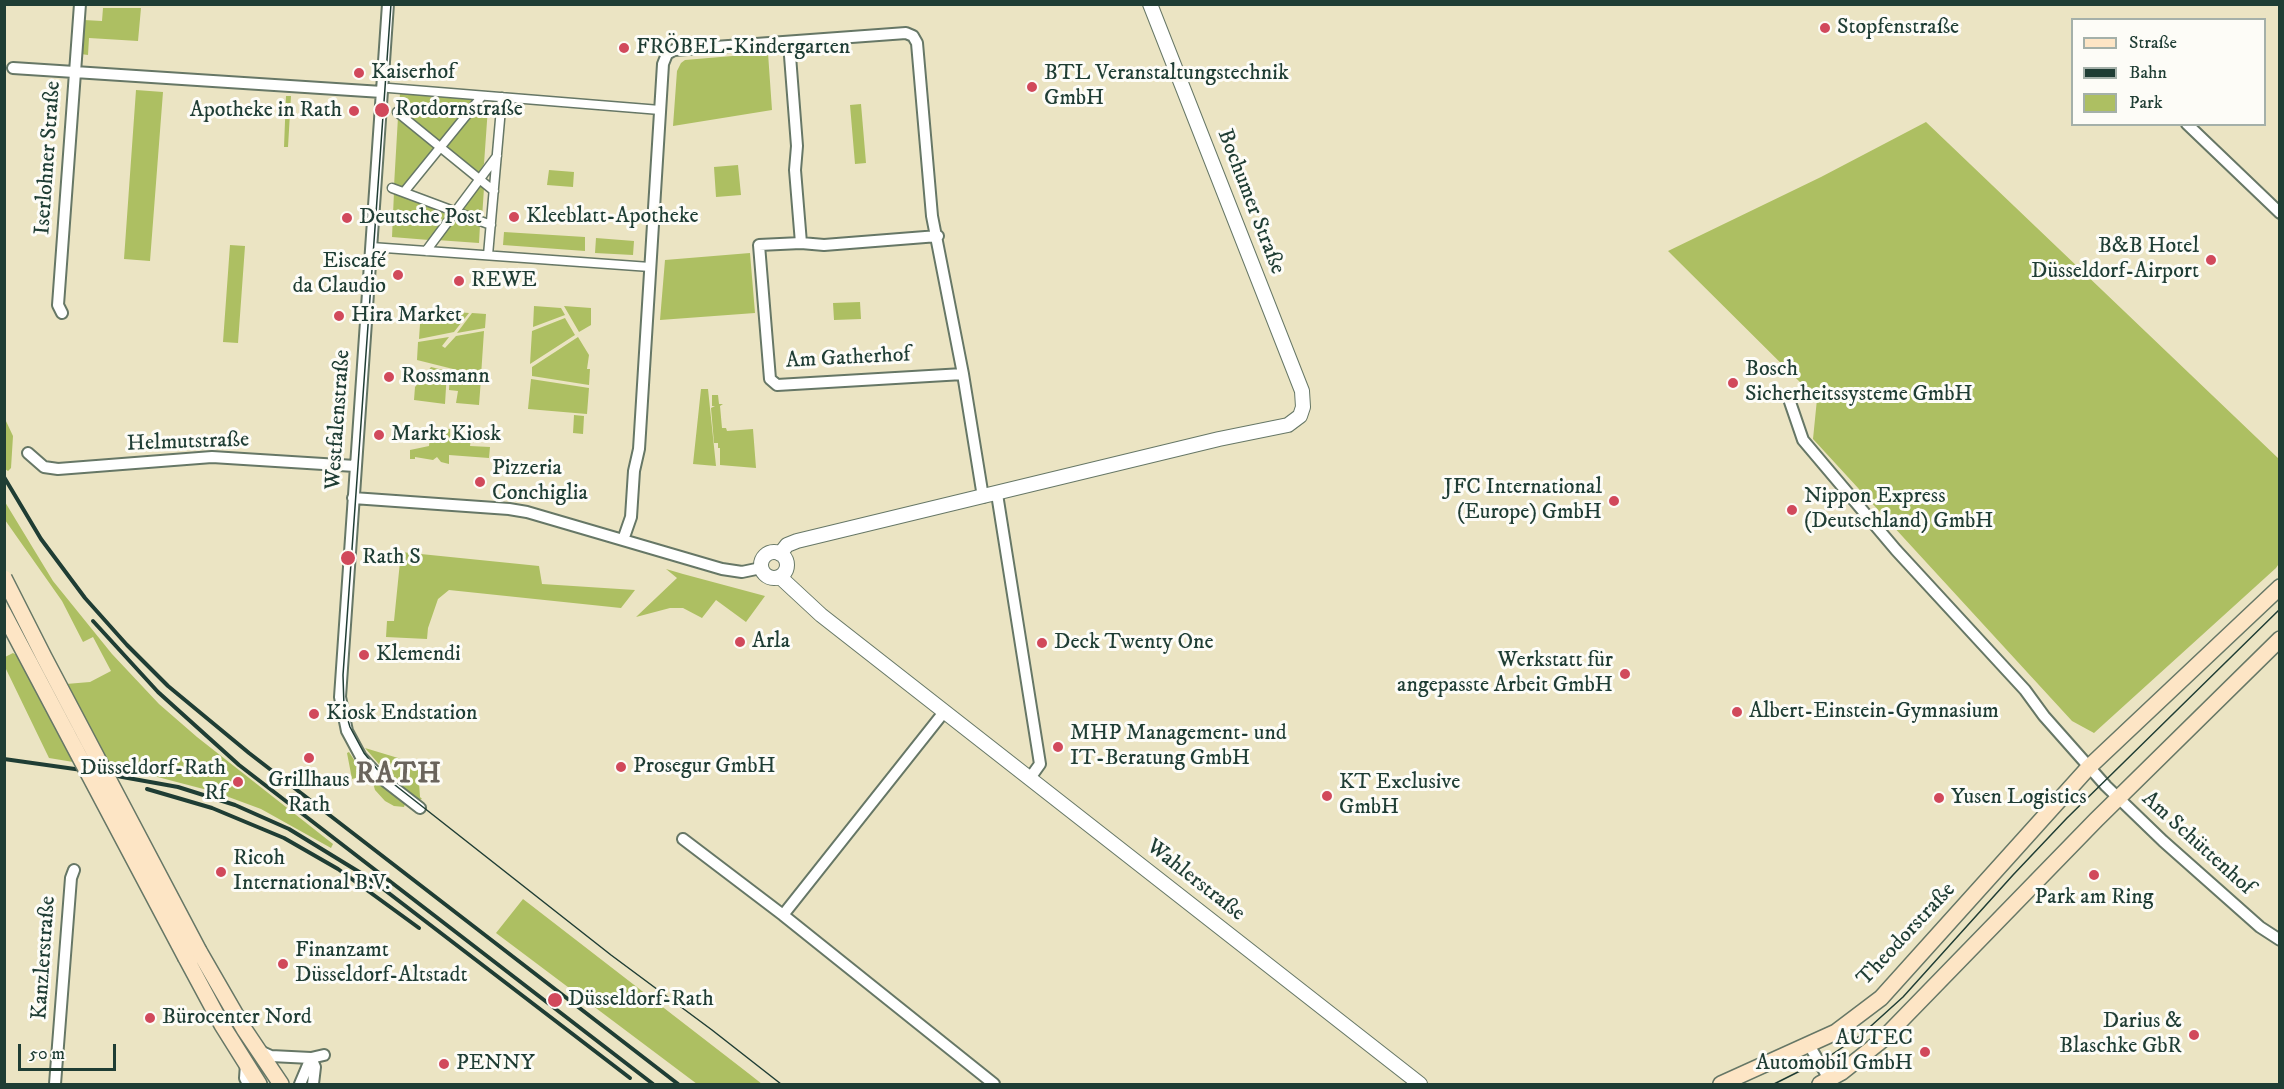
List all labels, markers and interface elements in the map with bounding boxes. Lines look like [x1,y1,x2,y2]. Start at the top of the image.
place label: Stopfenstraße [1837,15,1959,41]
legend [2071,18,2266,126]
marker: Stopfenstraße [1818,21,1832,35]
text: Straße [2129,32,2177,54]
place label: FRÖBEL-Kindergarten [636,35,850,61]
marker: FRÖBEL-Kindergarten [617,41,631,55]
place label: Kaiserhof [371,60,455,86]
place label: BTL Veranstaltungstechnik GmbH [1044,61,1289,112]
text: Bahn [2129,62,2167,84]
marker: Kaiserhof [352,66,366,80]
street label: Iserlohner Straße [30,80,68,236]
marker: BTL Veranstaltungstechnik GmbH [1025,80,1039,94]
text: Park [2129,92,2163,114]
place label: Rotdornstraße [395,97,523,123]
place label: Apotheke in Rath [190,98,342,124]
marker: Rotdornstraße [373,101,391,119]
marker: Apotheke in Rath [347,104,361,118]
street label: Bochumer Straße [1210,126,1290,278]
place label: Kleeblatt-Apotheke [526,204,699,230]
place label: Deutsche Post [359,205,482,231]
marker: Kleeblatt-Apotheke [507,210,521,224]
marker: Deutsche Post [340,211,354,225]
place label: B&B Hotel Düsseldorf-Airport [2031,234,2199,286]
place label: Eiscafé da Claudio [292,249,386,300]
marker: B&B Hotel Düsseldorf-Airport [2204,253,2218,267]
marker: Eiscafé da Claudio [391,268,405,282]
place label: REWE [471,268,537,294]
marker: REWE [452,274,466,288]
place label: Hira Market [351,303,462,329]
marker: Hira Market [332,309,346,323]
street label: Am Gatherhof [785,343,911,375]
street label: Westfalenstraße [321,349,357,491]
place label: Bosch Sicherheitssysteme GmbH [1745,357,1973,408]
place label: Rossmann [401,364,490,390]
marker: Rossmann [382,370,396,384]
marker: Bosch Sicherheitssysteme GmbH [1726,376,1740,390]
place label: Markt Kiosk [391,422,501,448]
street label: Helmutstraße [126,428,250,458]
marker: Markt Kiosk [372,428,386,442]
place label: Pizzeria Conchiglia [492,456,588,508]
marker: Pizzeria Conchiglia [473,475,487,489]
place label: JFC International (Europe) GmbH [1444,475,1602,526]
place label: Nippon Express (Deutschland) GmbH [1804,484,1994,536]
marker: JFC International (Europe) GmbH [1607,494,1621,508]
marker: Nippon Express (Deutschland) GmbH [1785,503,1799,517]
place label: Rath S [362,545,421,571]
marker: Rath S [339,549,357,567]
place label: Arla [752,629,790,655]
place label: Deck Twenty One [1054,630,1214,656]
marker: Arla [733,635,747,649]
marker: Deck Twenty One [1035,636,1049,650]
place label: Klemendi [376,642,461,668]
marker: Klemendi [357,648,371,662]
place label: Werkstatt für angepasste Arbeit GmbH [1397,648,1613,700]
marker: Werkstatt für angepasste Arbeit GmbH [1618,667,1632,681]
place label: Albert-Einstein-Gymnasium [1749,699,1999,725]
place label: Kiosk Endstation [326,701,477,727]
marker: Albert-Einstein-Gymnasium [1730,705,1744,719]
marker: Kiosk Endstation [307,707,321,721]
place label: MHP Management- und IT-Beratung GmbH [1070,721,1287,772]
marker: MHP Management- und IT-Beratung GmbH [1051,740,1065,754]
marker: Grillhaus Rath [302,751,316,765]
place label: Prosegur GmbH [633,754,776,780]
place label: Düsseldorf-Rath Rf [80,756,226,807]
district label: RATH [356,759,442,793]
marker: Prosegur GmbH [614,760,628,774]
place label: Grillhaus Rath [268,768,350,819]
place label: KT Exclusive GmbH [1339,770,1460,822]
marker: Düsseldorf-Rath Rf [231,775,245,789]
place label: Yusen Logistics [1951,785,2087,811]
street label: Am Schüttenhof [2135,787,2259,901]
marker: KT Exclusive GmbH [1320,789,1334,803]
marker: Yusen Logistics [1932,791,1946,805]
street label: Wahlerstraße [1140,834,1250,928]
place label: Ricoh International B.V. [233,846,390,897]
marker: Ricoh International B.V. [214,865,228,879]
marker: Park am Ring [2087,868,2101,882]
street label: Theodorstraße [1852,878,1962,992]
place label: Park am Ring [2035,885,2153,911]
street label: Kanzlerstraße [28,895,62,1021]
place label: Finanzamt Düsseldorf-Altstadt [295,938,467,990]
marker: Finanzamt Düsseldorf-Altstadt [276,957,290,971]
place label: Düsseldorf-Rath [568,987,714,1013]
marker: Düsseldorf-Rath [546,991,564,1009]
place label: Bürocenter Nord [162,1005,312,1031]
place label: Darius & Blaschke GbR [2059,1009,2182,1060]
marker: Bürocenter Nord [143,1011,157,1025]
place label: AUTEC Automobil GmbH [1756,1026,1913,1078]
marker: Darius & Blaschke GbR [2187,1028,2201,1042]
scale bar [21,1032,118,1070]
text: 50 m [29,1043,65,1065]
marker: AUTEC Automobil GmbH [1918,1045,1932,1059]
place label: PENNY [456,1051,535,1077]
marker: PENNY [437,1057,451,1071]

